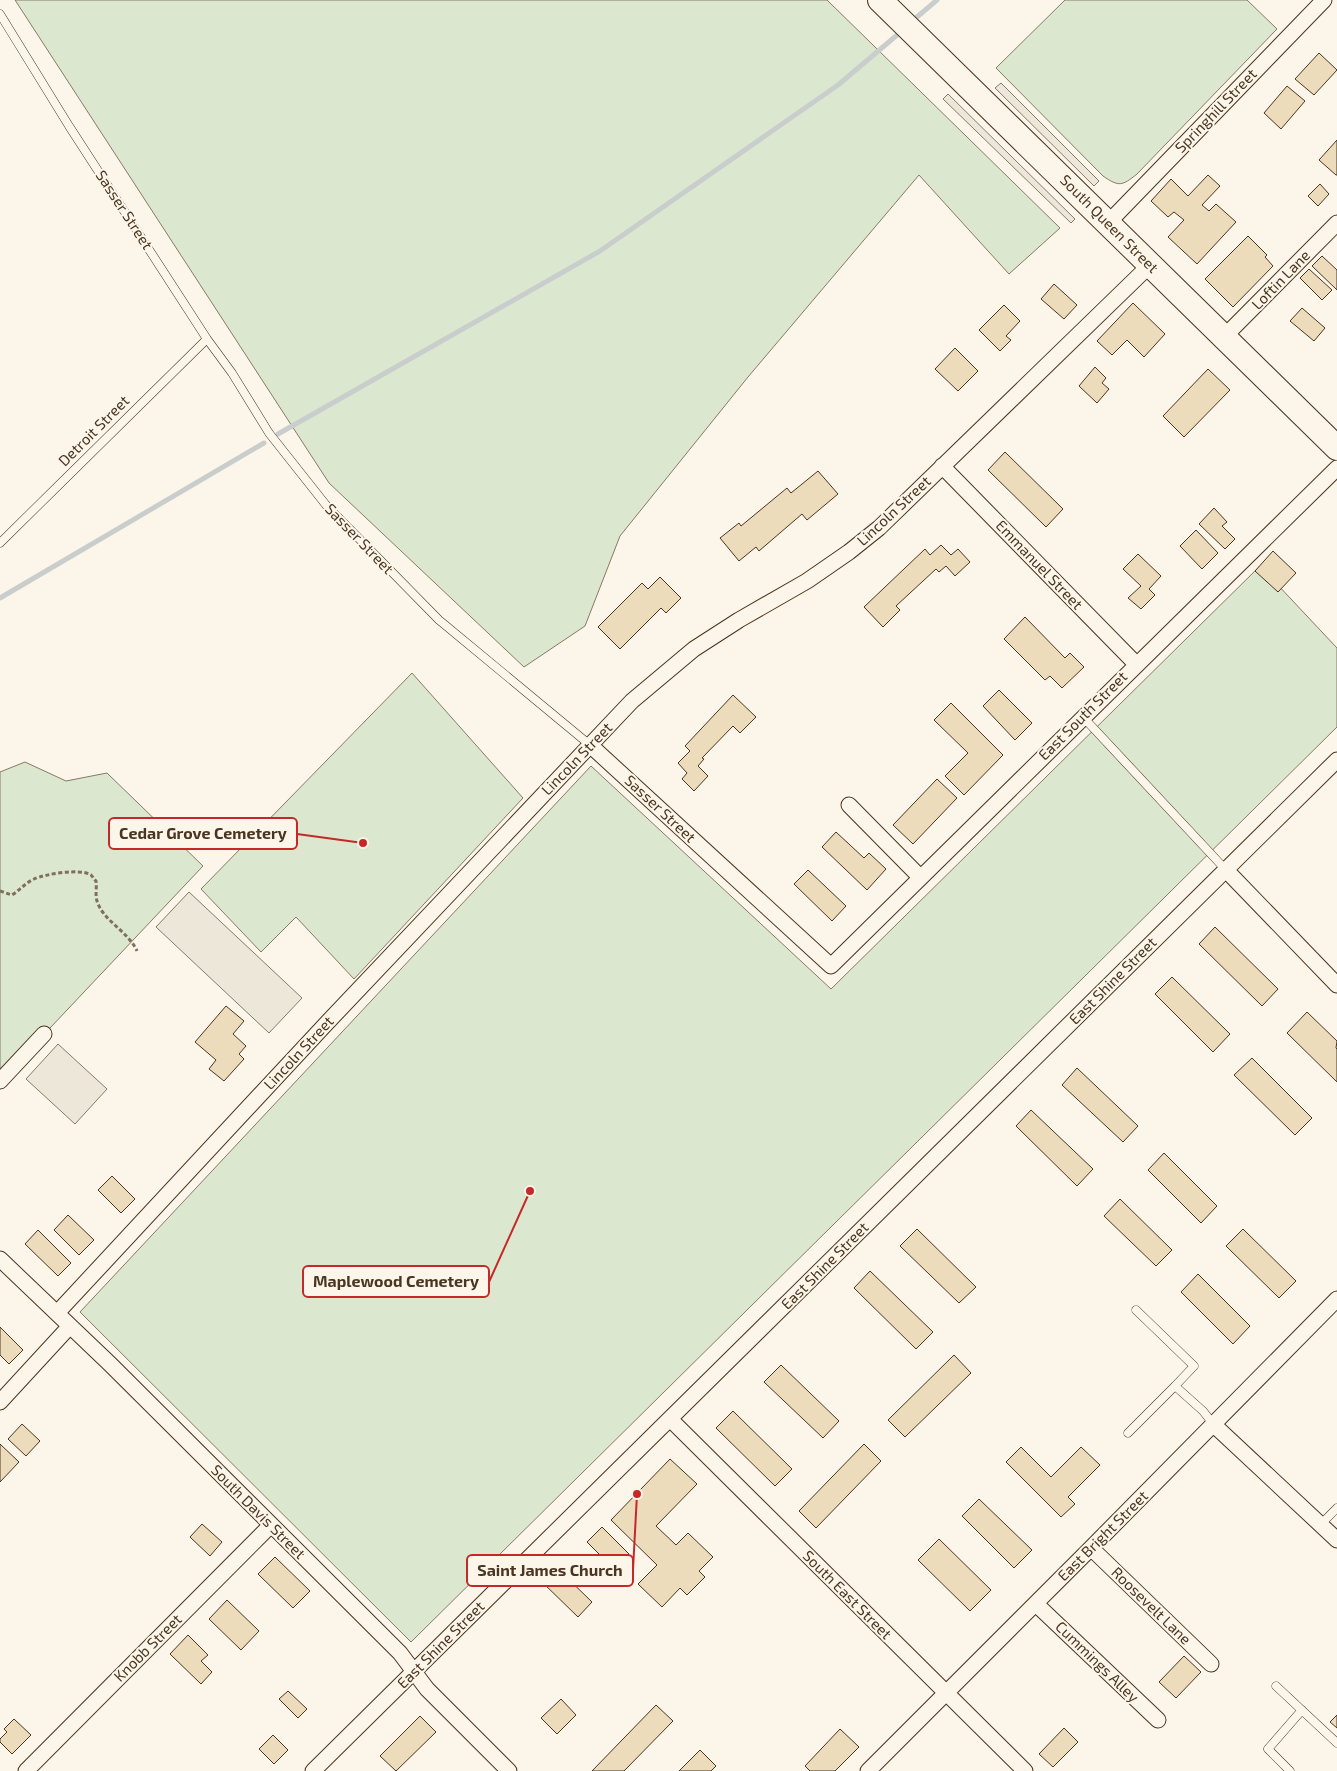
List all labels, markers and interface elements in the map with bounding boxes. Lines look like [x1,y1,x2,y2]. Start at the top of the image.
street label: Springhill Street [1171,64,1260,156]
street label: Sasser Street [93,167,157,253]
street label: South Queen Street [1056,170,1163,277]
street label: Loftin Lane [1247,246,1313,313]
street label: Detroit Street [54,391,133,469]
street label: Lincoln Street [853,471,934,549]
street label: Sasser Street [322,499,398,577]
street label: Emmanuel Street [992,516,1087,613]
street label: East South Street [1034,667,1131,763]
street label: Lincoln Street [537,718,616,798]
street label: Sasser Street [621,771,700,846]
callout: Cedar Grove Cemetery [109,818,297,849]
text: Cedar Grove Cemetery [119,823,287,843]
street label: East Shine Street [1065,933,1160,1028]
street label: Lincoln Street [260,1012,337,1093]
street label: East Shine Street [777,1218,872,1313]
callout: Maplewood Cemetery [303,1266,489,1297]
text: Maplewood Cemetery [313,1271,479,1291]
street label: South Davis Street [208,1460,310,1562]
street label: East Bright Street [1053,1486,1151,1584]
street label: South East Street [800,1546,896,1643]
callout: Saint James Church [467,1555,633,1586]
text: Saint James Church [477,1560,623,1579]
street label: Roosevelt Lane [1108,1563,1195,1648]
street label: East Shine Street [393,1597,488,1692]
street label: Knobb Street [110,1610,185,1685]
street label: Cummings Alley [1052,1617,1143,1706]

